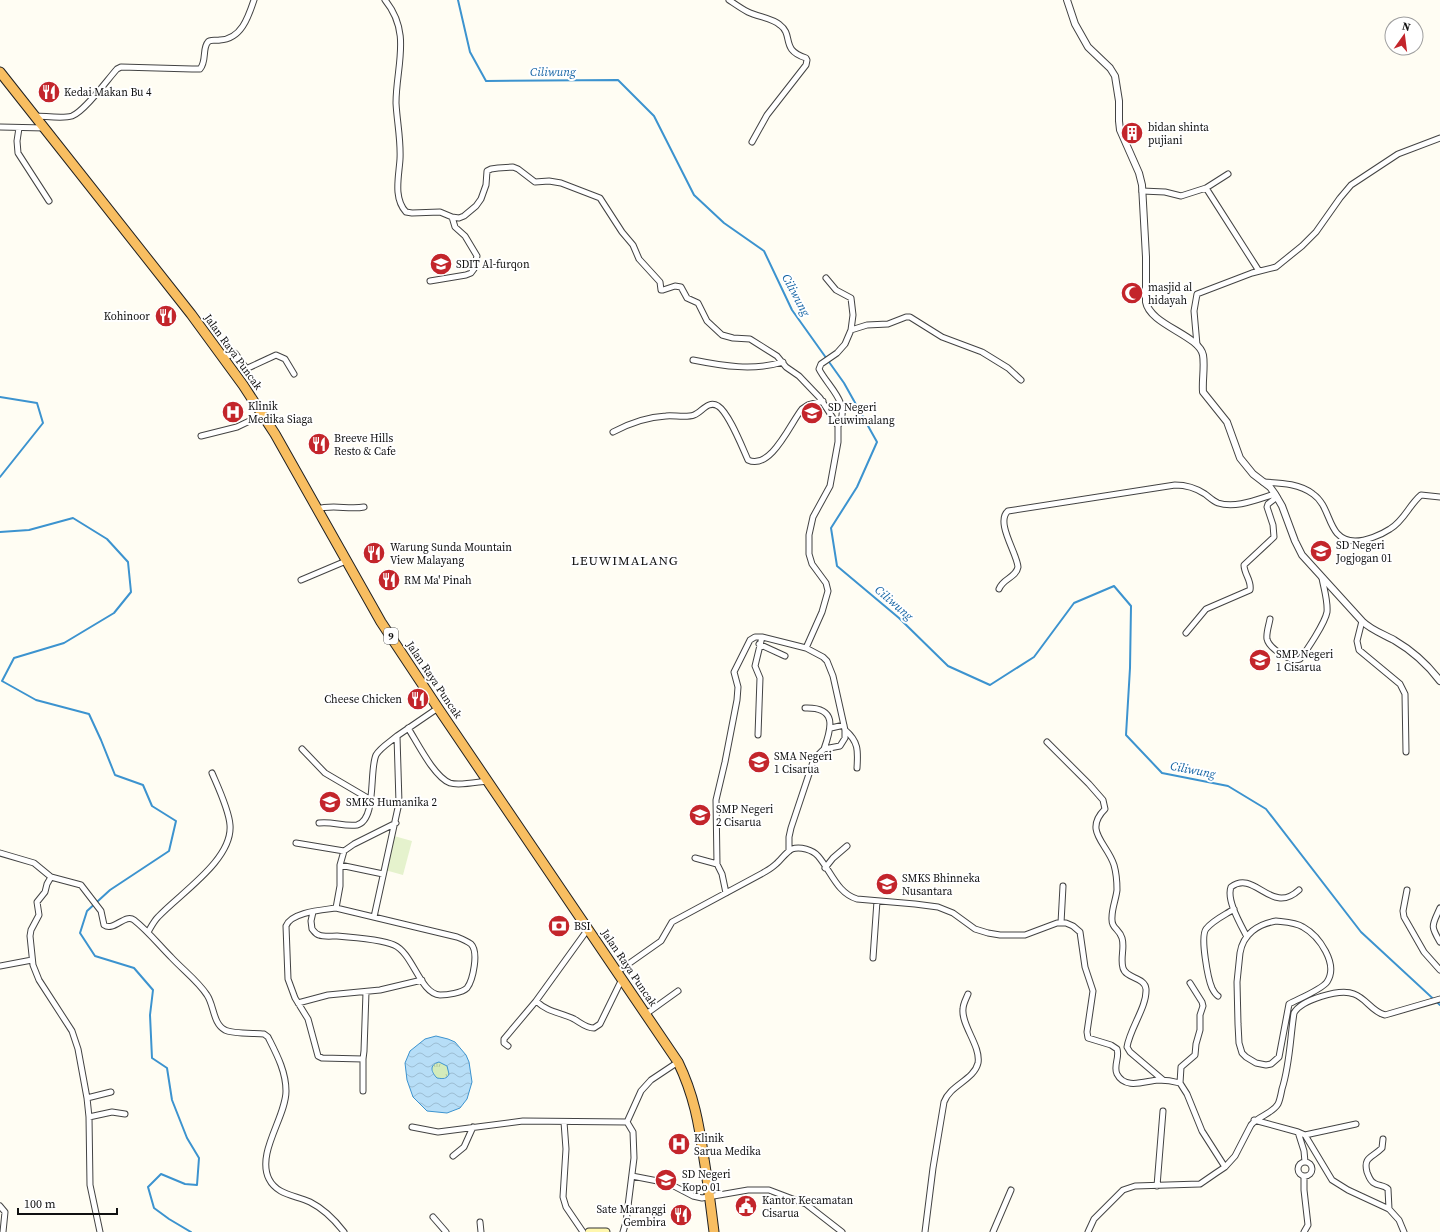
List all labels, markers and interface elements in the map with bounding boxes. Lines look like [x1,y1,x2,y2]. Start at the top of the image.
north arrow [1384,16,1424,56]
text: N [1401,19,1412,35]
water label: Ciliwung [530,64,577,80]
restaurant icon: Kedai Makan Bu 4 [36,79,62,105]
place label: Kedai Makan Bu 4 [64,85,152,100]
building icon: bidan shinta pujiani [1119,120,1145,146]
place label: bidan shinta pujiani [1148,120,1209,148]
school or university icon: SDIT Al-furqon [428,251,454,277]
place label: SDIT Al-furqon [456,257,530,272]
water label: Ciliwung [778,271,814,320]
mosque icon: masjid al hidayah [1119,280,1145,306]
place label: masjid al hidayah [1148,280,1192,308]
restaurant icon: Kohinoor [153,303,179,329]
place label: Kohinoor [104,309,150,324]
street label: Jalan Raya Puncak [200,310,266,394]
hospital icon: Klinik Medika Siaga [220,399,246,425]
place label: Klinik Medika Siaga [248,399,313,427]
school or university icon: SD Negeri Leuwimalang [799,400,825,426]
place label: SD Negeri Leuwimalang [828,400,895,428]
restaurant icon: Breeve Hills Resto & Cafe [306,431,332,457]
place label: Breeve Hills Resto & Cafe [334,431,396,459]
school or university icon: SD Negeri Jogjogan 01 [1308,538,1334,564]
place label: SD Negeri Jogjogan 01 [1335,538,1392,566]
restaurant icon: Warung Sunda Mountain View Malayang [361,540,387,566]
place label: Warung Sunda Mountain View Malayang [390,540,512,568]
district label: LEUWIMALANG [571,552,679,569]
restaurant icon: RM Ma' Pinah [376,567,402,593]
place label: RM Ma' Pinah [404,573,472,588]
water label: Ciliwung [871,582,917,625]
road number: 9 [384,628,398,644]
street label: Jalan Raya Puncak [402,638,466,722]
school or university icon: SMP Negeri 1 Cisarua [1247,647,1273,673]
place label: SMP Negeri 1 Cisarua [1276,647,1333,675]
restaurant icon: Cheese Chicken [405,686,431,712]
place label: Cheese Chicken [324,692,402,707]
school or university icon: SMA Negeri 1 Cisarua [746,749,772,775]
place label: SMA Negeri 1 Cisarua [774,749,832,777]
water label: Ciliwung [1169,758,1218,782]
school or university icon: SMKS Humanika 2 [317,789,343,815]
place label: SMKS Humanika 2 [346,795,437,810]
school or university icon: SMP Negeri 2 Cisarua [687,802,713,828]
place label: SMP Negeri 2 Cisarua [716,802,773,830]
school or university icon: SMKS Bhinneka Nusantara [874,871,900,897]
place label: SMKS Bhinneka Nusantara [902,871,981,899]
bank icon: BSI [546,913,572,939]
place label: BSI [574,919,591,934]
street label: Jalan Raya Puncak [597,926,661,1010]
hospital icon: Klinik Sarua Medika [666,1131,692,1157]
place label: Klinik Sarua Medika [694,1131,761,1159]
school or university icon: SD Negeri Kopo 01 [653,1167,679,1193]
place label: SD Negeri Kopo 01 [682,1167,731,1195]
scale bar [18,1190,117,1216]
public building icon: Kantor Kecamatan Cisarua [733,1193,759,1219]
place label: Kantor Kecamatan Cisarua [762,1193,853,1221]
text: 100 m [24,1196,56,1212]
place label: Sate Maranggi Gembira [596,1202,666,1230]
restaurant icon: Sate Maranggi Gembira [668,1202,694,1228]

